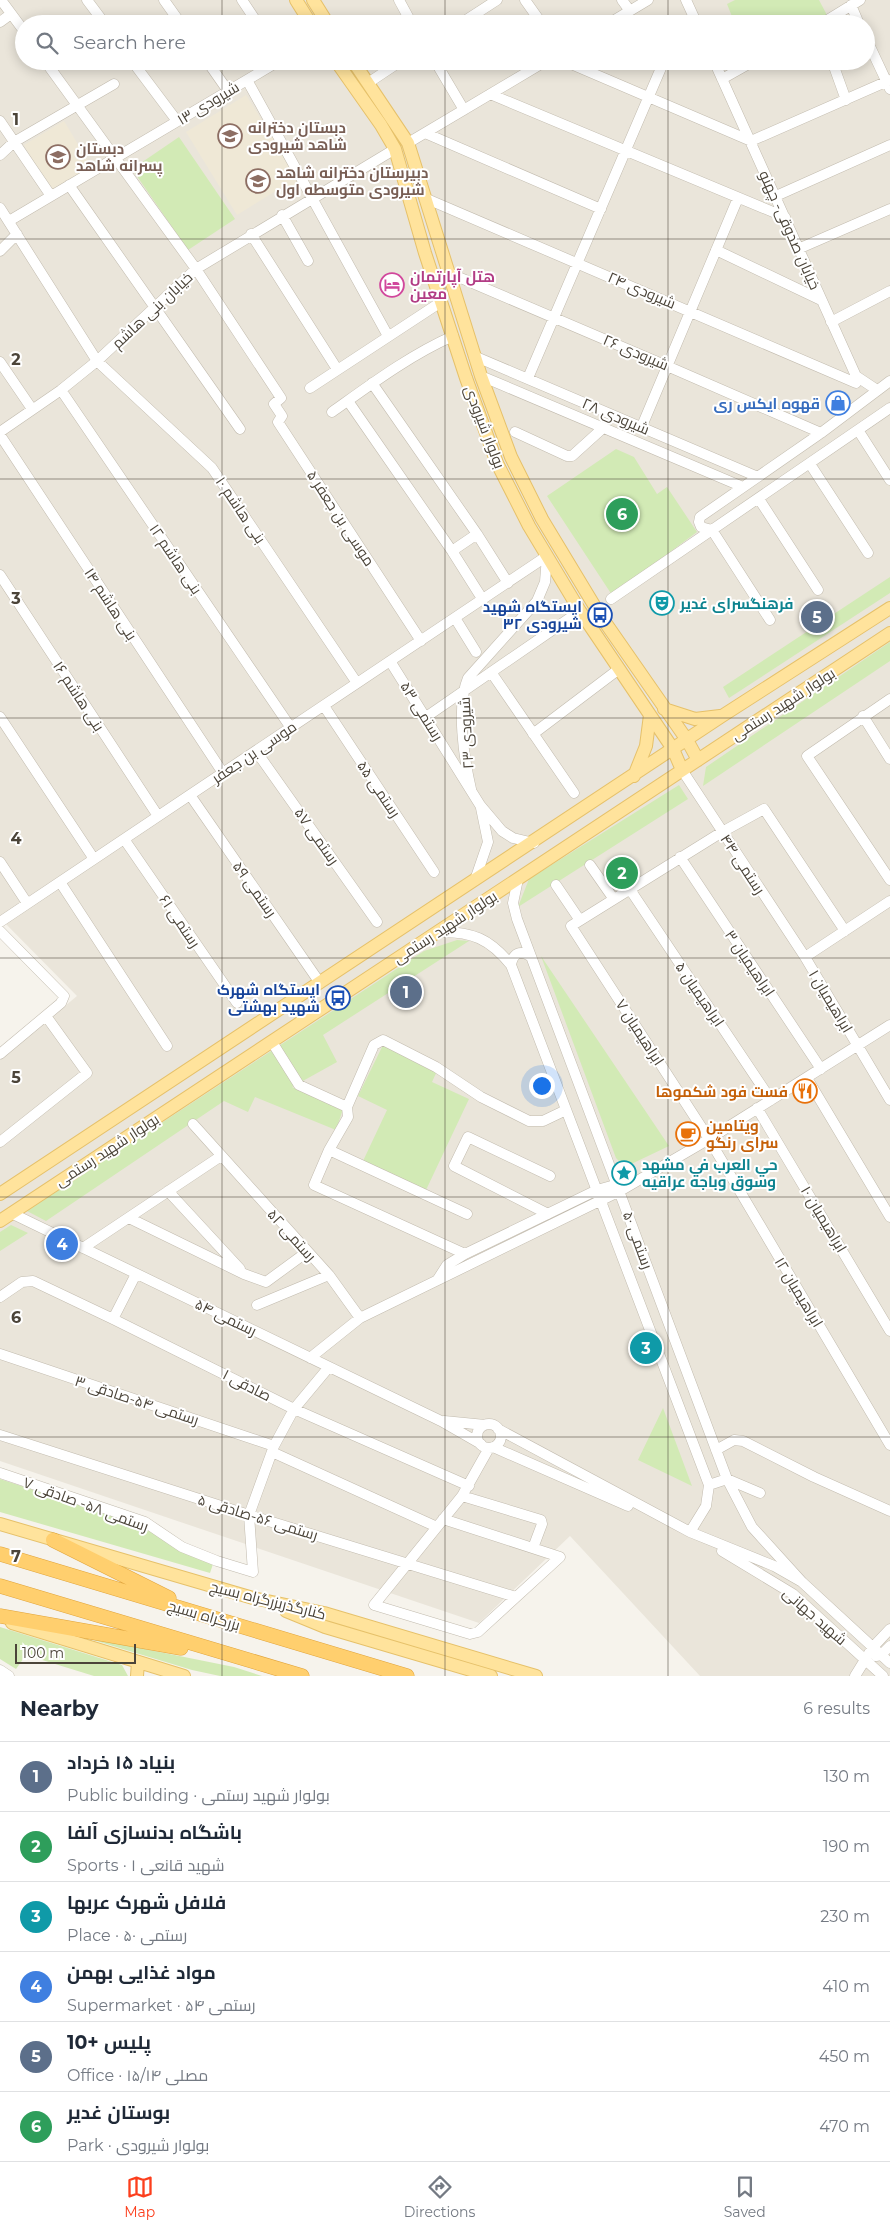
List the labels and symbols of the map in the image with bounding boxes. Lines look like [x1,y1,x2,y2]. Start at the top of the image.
street label: شیرودی ۱۳ [174,77,243,130]
text: 1 [13,110,19,129]
place label: دبستان دخترانه شاهد شیرودی [248,118,347,154]
school or university icon: دبستان دخترانه شاهد شیرودی [217,123,243,149]
place label: دبستان پسرانه شاهد [76,139,163,177]
school or university icon: دبستان پسرانه شاهد [45,144,71,170]
place label: دبیرستان دخترانه شاهد شیرودی متوسطه اول [276,163,428,199]
school or university icon: دبیرستان دخترانه شاهد شیرودی متوسطه اول [245,168,271,194]
street label: خیابان صدوقی- چهنو [754,168,825,293]
place label: هتل آپارتمان معین [410,267,495,303]
street label: شیرودی ۲۴ [605,267,679,314]
street label: خیابان بنی هاشم [108,268,197,353]
hotel icon: هتل آپارتمان معین [379,272,405,298]
street label: شیرودی ۲۶ [600,330,672,375]
text: 2 [11,350,21,369]
street label: بولوار شیرودی [460,383,510,472]
shop icon: قهوه ایکس ری [825,390,851,416]
street label: شیرودی ۲۸ [579,393,653,440]
place label: قهوه ایکس ری [713,394,820,413]
street label: موسی بن جعفر ۵ [302,467,379,570]
street label: بنی هاشم ۱۰ [211,473,270,548]
pin: 6 [606,495,638,533]
street label: بنی هاشم ۱۲ [145,520,206,598]
street label: بنی هاشم ۱۴ [80,564,142,644]
text: 3 [10,589,21,608]
theatre icon: فرهنگسرای غدیر [649,590,675,616]
place label: فرهنگسرای غدیر [679,594,794,613]
place label: ایستگاه شهید شیرودی ۳۲ [483,597,582,633]
pin: 5 [801,598,833,636]
bus stop icon: ایستگاه شهید شیرودی ۳۲ [587,602,613,628]
street label: بنی هاشم ۱۶ [48,657,109,735]
street label: بولوار شهید رستمی [727,663,839,746]
street label: رستمی ۵۳ [395,678,448,745]
street label: شیرودی ۲۳ [455,696,478,770]
street label: موسی بن جعفر [207,717,301,789]
street label: رستمی ۵۵ [352,757,405,822]
street label: رستمی ۵۷ [290,804,344,869]
text: 4 [10,829,22,848]
street label: رستمی ۴۴ [716,830,769,898]
pin: 2 [606,854,638,892]
street label: رستمی ۵۹ [228,857,281,921]
street label: بولوار شهید رستمی [389,886,501,969]
street label: رستمی ۶۱ [155,891,205,952]
street label: ابراهیمیان ۳ [720,926,779,1000]
street label: ابراهیمیان ۵ [671,958,729,1031]
street label: ابراهیمیان ۱ [804,966,857,1037]
pin: 1 [390,973,422,1011]
place label: ایستگاه شهرک شهید بهشتی [217,980,320,1016]
bus stop icon: ایستگاه شهرک شهید بهشتی [325,985,351,1011]
street label: ابراهیمیان ۷ [611,995,668,1069]
text: 5 [11,1068,21,1087]
your location [529,1073,555,1099]
restaurant icon: فست فود شکموها [792,1078,818,1104]
place label: فست فود شکموها [656,1082,788,1101]
street label: بولوار شهید رستمی [51,1109,163,1192]
place label: ویتامین سرای رنگو [706,1116,778,1152]
cafe icon: ویتامین سرای رنگو [675,1121,701,1147]
place label: حي العرب في مشهد وسوق وباجه عراقيه [642,1155,778,1191]
place icon: حي العرب في مشهد وسوق وباجه عراقيه [611,1160,637,1186]
street label: ابراهیمیان ۱۰ [796,1182,851,1256]
street label: رستمی ۵۲ [263,1205,321,1266]
street label: رستمی ۵۰ [618,1209,657,1272]
pin: 4 [46,1225,78,1263]
street label: ابراهیمیان ۱۲ [770,1254,827,1331]
street label: رستمی ۵۴ [192,1294,260,1341]
text: 6 [11,1308,21,1327]
pin: 3 [630,1329,662,1367]
street label: صادقی ۱ [219,1365,274,1406]
street label: رستمی ۵۴-صادقی ۳ [72,1371,201,1430]
street label: رستمی ۵۸- صادقی ۷ [20,1473,151,1536]
street label: رستمی ۵۶-صادقی ۵ [195,1490,320,1545]
text: 7 [11,1547,21,1566]
street label: کنارگذربزرگراه بسیج [208,1576,328,1626]
street label: شهید جهانی [778,1583,851,1650]
street label: بزرگراه بسیج [165,1596,242,1636]
scale bar [15,1641,136,1664]

